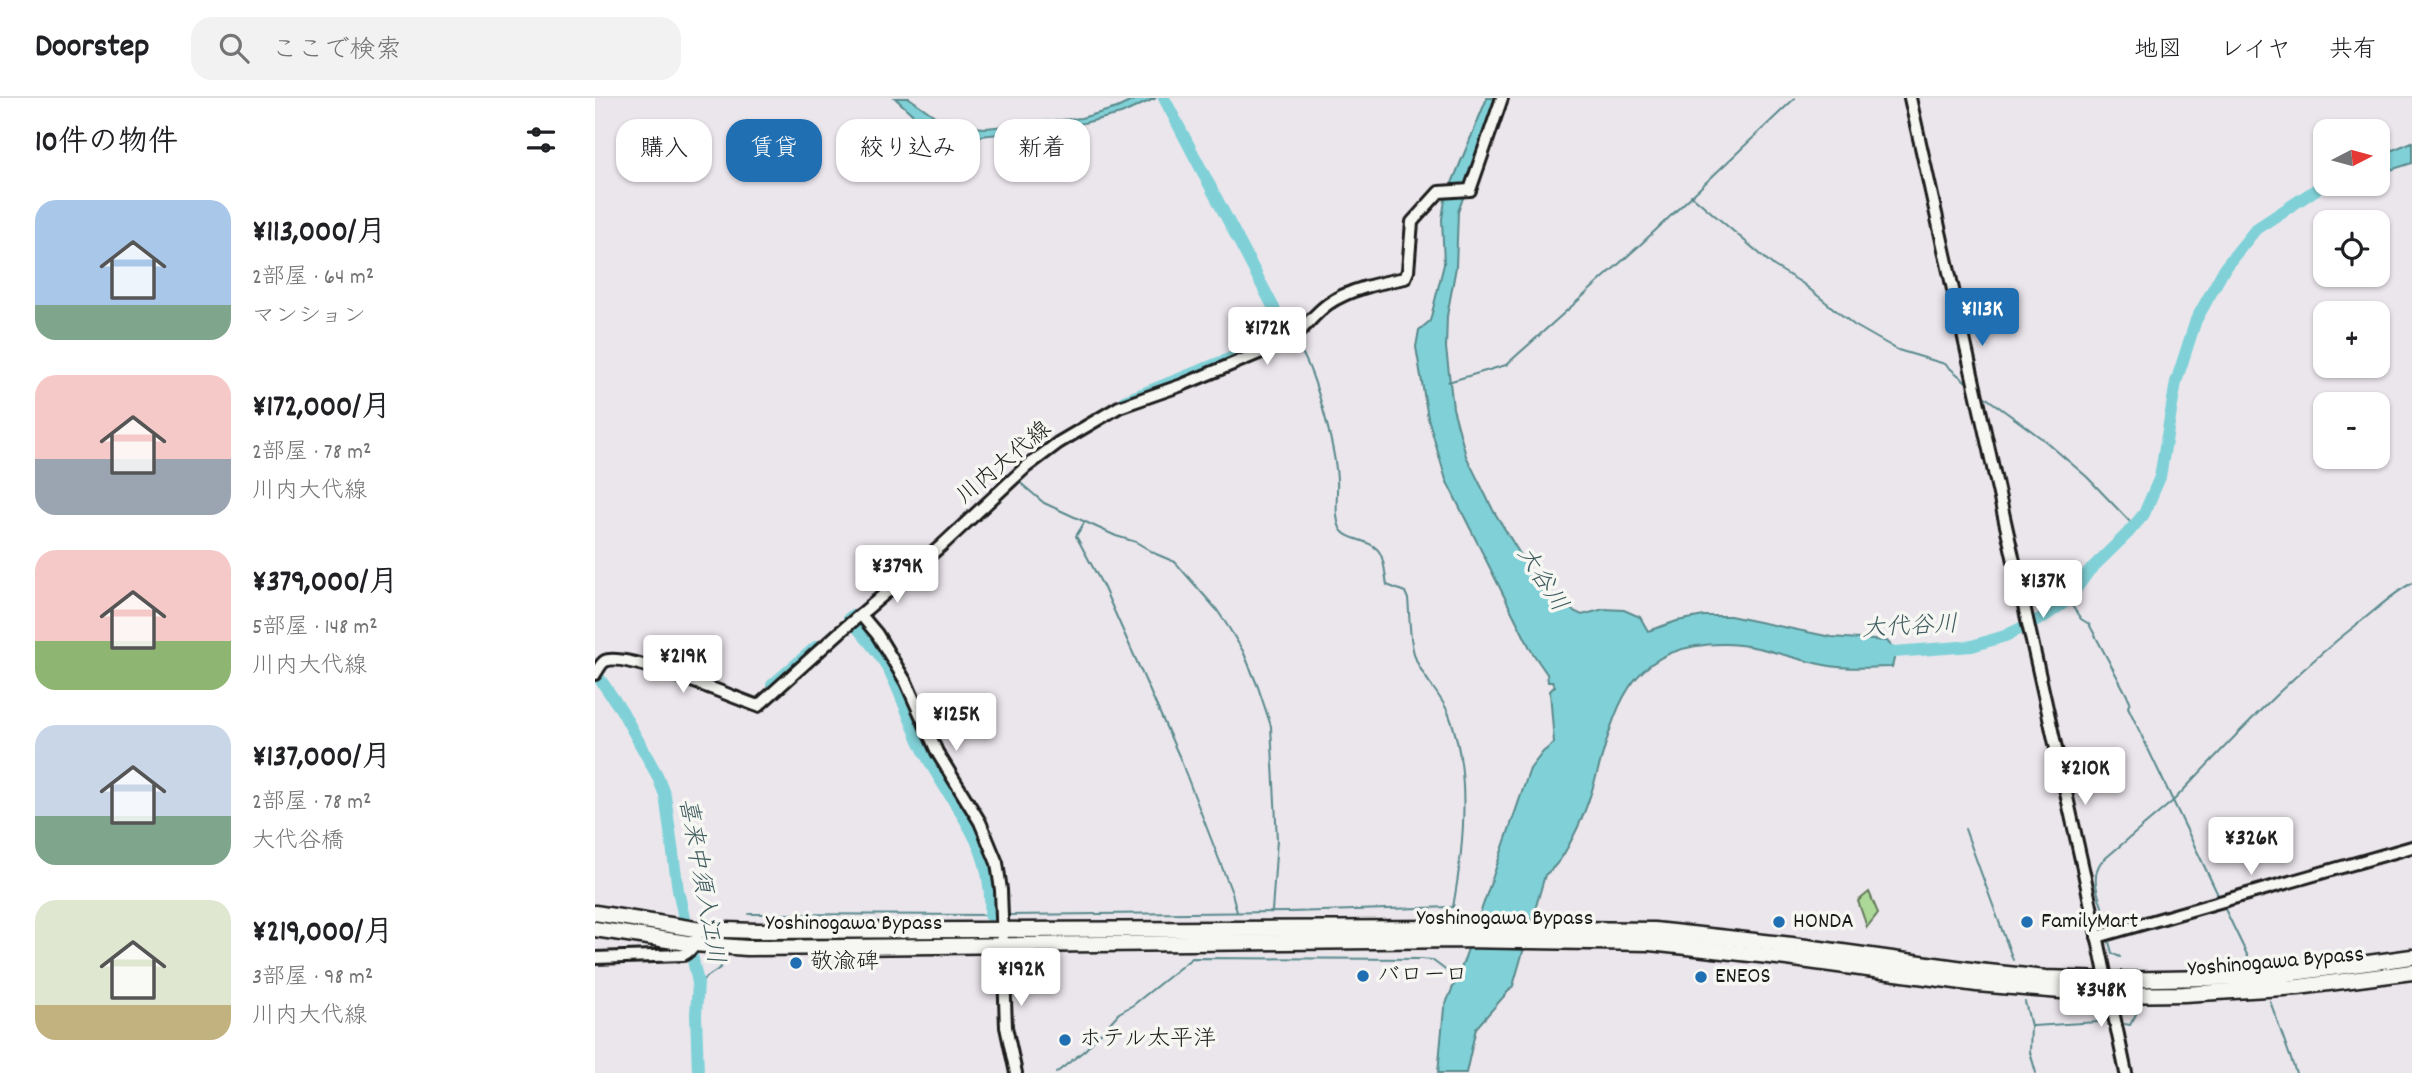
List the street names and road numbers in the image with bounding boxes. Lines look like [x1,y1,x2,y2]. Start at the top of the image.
street label: 川内大代線 [950,414,1060,514]
street label: Yoshinogawa Bypass [1417,903,1593,936]
street label: Yoshinogawa Bypass [766,908,942,941]
street label: Yoshinogawa Bypass [2187,939,2365,987]

